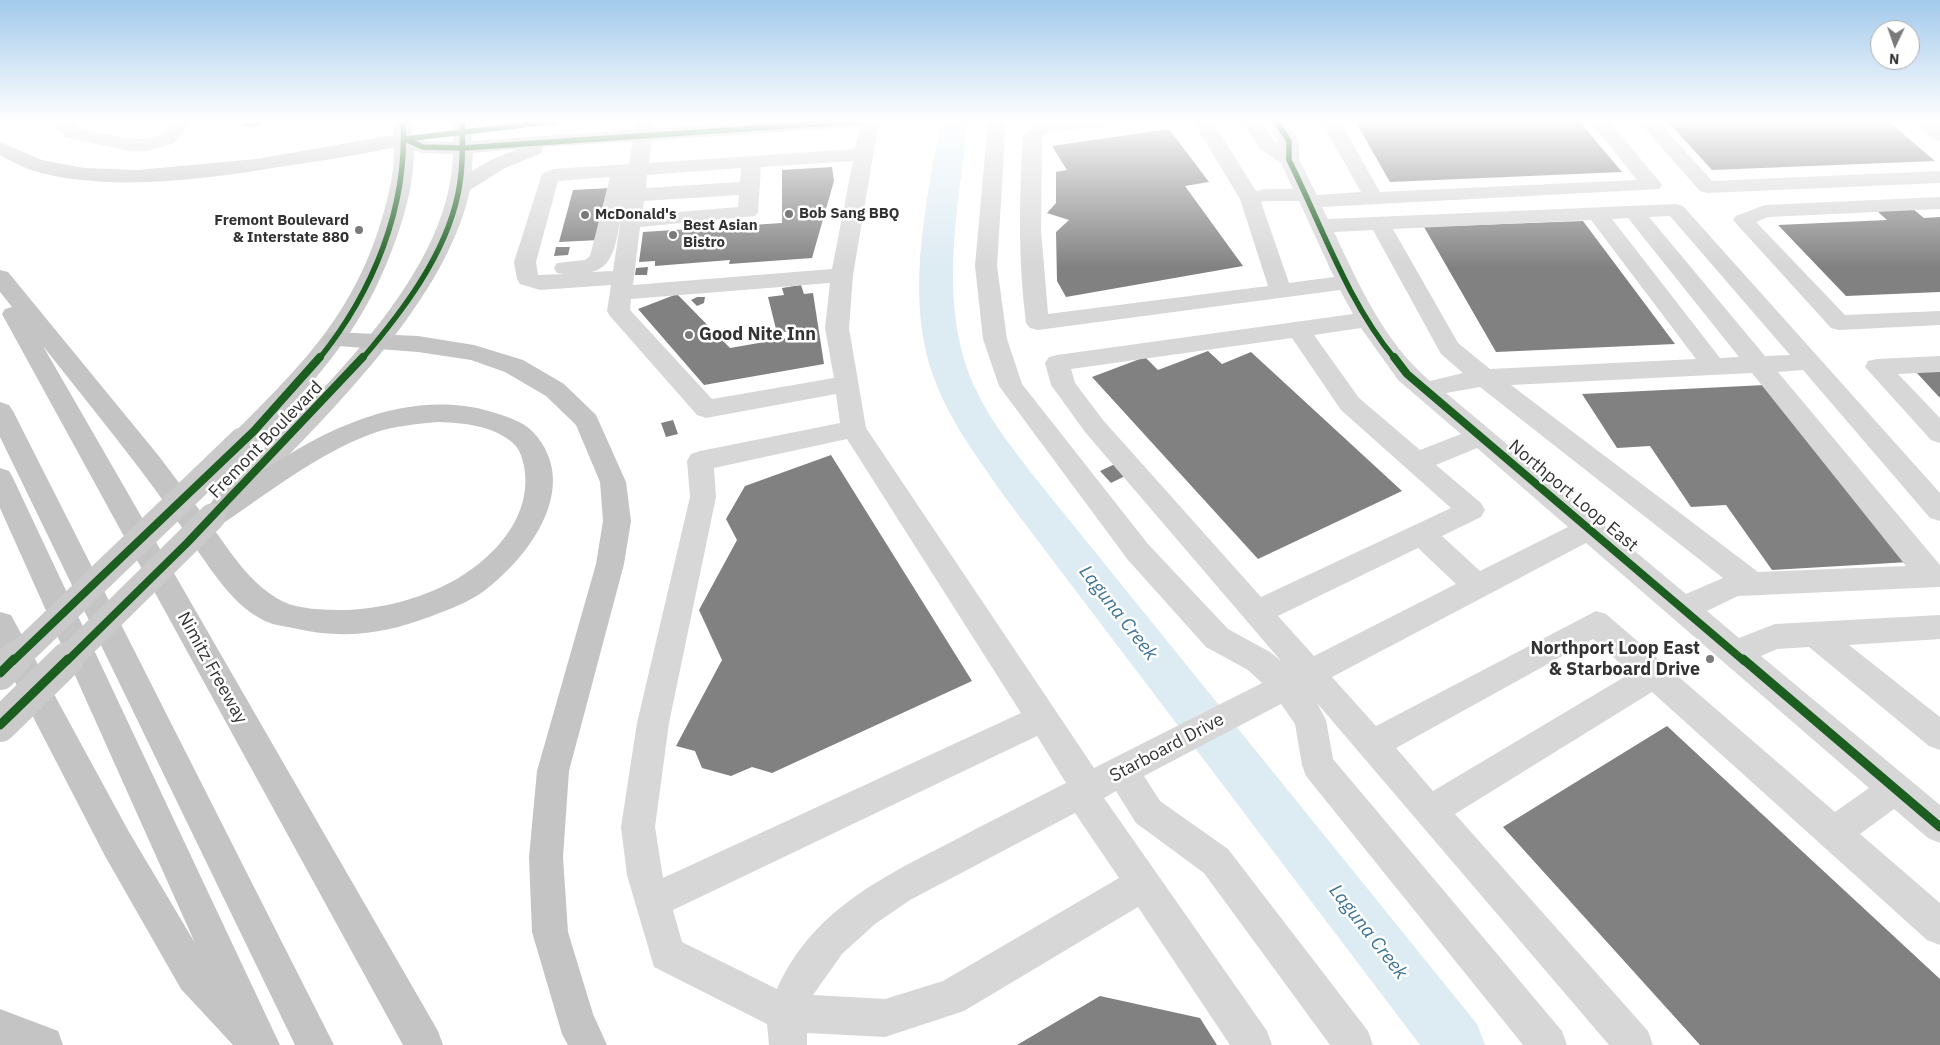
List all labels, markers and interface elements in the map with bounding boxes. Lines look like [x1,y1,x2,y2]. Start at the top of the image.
north arrow [1870,20,1920,70]
text: N [1889,50,1900,68]
place label: Bob Sang BBQ [799,205,899,223]
place label: McDonald's [595,206,677,224]
marker: Bob Sang BBQ [783,208,795,220]
marker: McDonald's [579,209,591,221]
place label: Fremont Boulevard & Interstate 880 [214,212,349,247]
place label: Best Asian Bistro [683,217,758,252]
marker: Fremont Boulevard & Interstate 880 [353,224,365,236]
marker: Best Asian Bistro [667,229,679,241]
place label: Good Nite Inn [699,324,816,346]
marker: Good Nite Inn [683,329,695,341]
street label: Fremont Boulevard [205,377,327,503]
street label: Northport Loop East [1504,435,1642,557]
water label: Laguna Creek [1074,561,1162,665]
street label: Nimitz Freeway [172,608,252,728]
place label: Northport Loop East & Starboard Drive [1530,638,1700,681]
marker: Northport Loop East & Starboard Drive [1704,653,1716,665]
street label: Starboard Drive [1106,709,1228,787]
water label: Laguna Creek [1324,880,1412,984]

